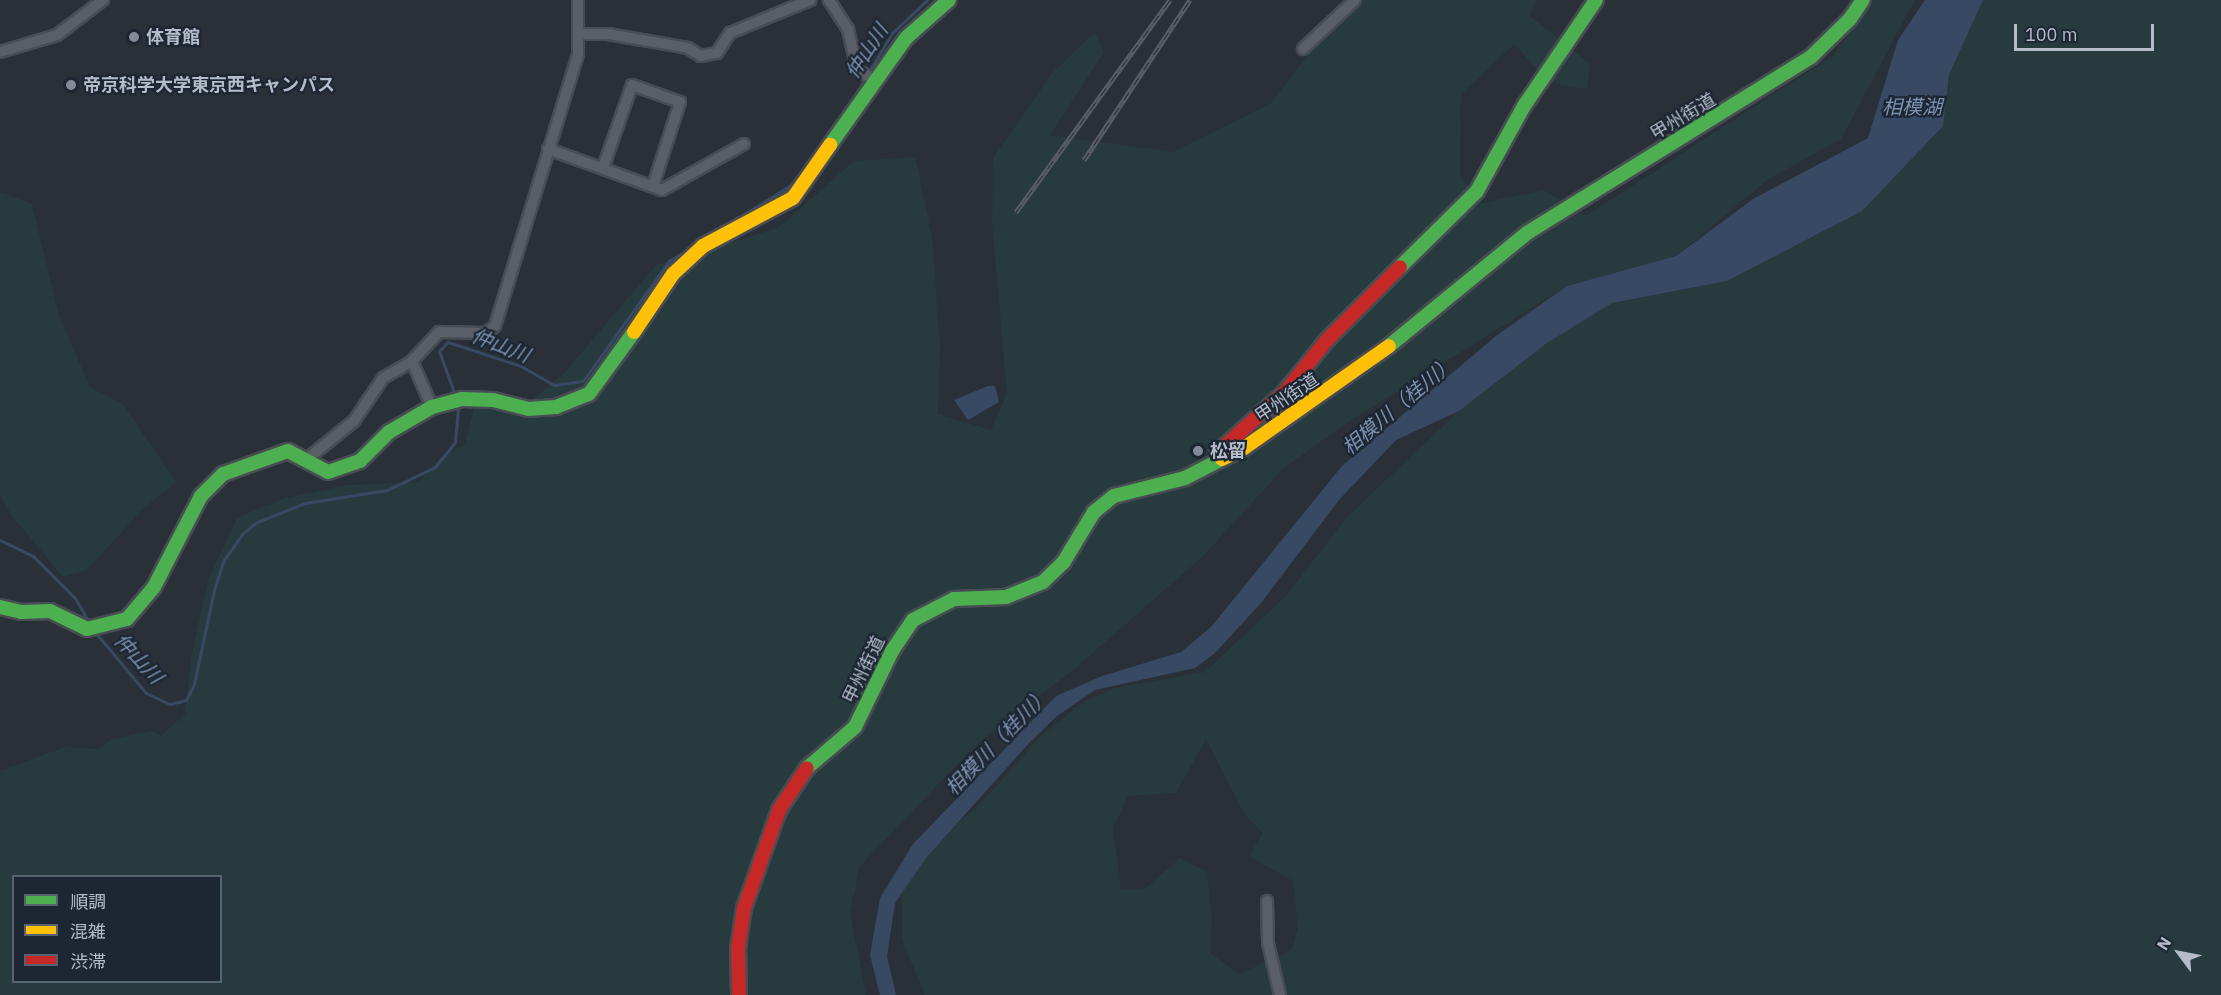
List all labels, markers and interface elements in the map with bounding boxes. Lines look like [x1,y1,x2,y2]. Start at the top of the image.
scale bar [2017,12,2156,50]
water label: 仲山川 [840,19,892,83]
text: 100 m [2025,23,2077,46]
place label: 体育館 [146,26,200,48]
marker: 体育館 [127,30,141,44]
place label: 帝京科学大学東京西キャンパス [83,74,335,96]
marker: 帝京科学大学東京西キャンパス [64,78,78,92]
street label: 甲州街道 [1647,89,1719,145]
water label: 相模湖 [1882,94,1942,118]
water label: 仲山川 [469,323,533,367]
water label: 相模川（桂川） [1337,351,1459,459]
street label: 甲州街道 [1251,369,1323,427]
place label: 松留 [1210,440,1246,462]
marker: 松留 [1191,444,1205,458]
water label: 仲山川 [110,628,168,688]
street label: 甲州街道 [839,633,889,707]
water label: 相模川（桂川） [940,682,1054,800]
legend [12,875,222,983]
text: 順調 [70,890,106,913]
text: 混雑 [70,920,106,943]
north arrow [2149,923,2209,983]
text: N [2152,933,2175,954]
text: 渋滞 [70,950,106,973]

